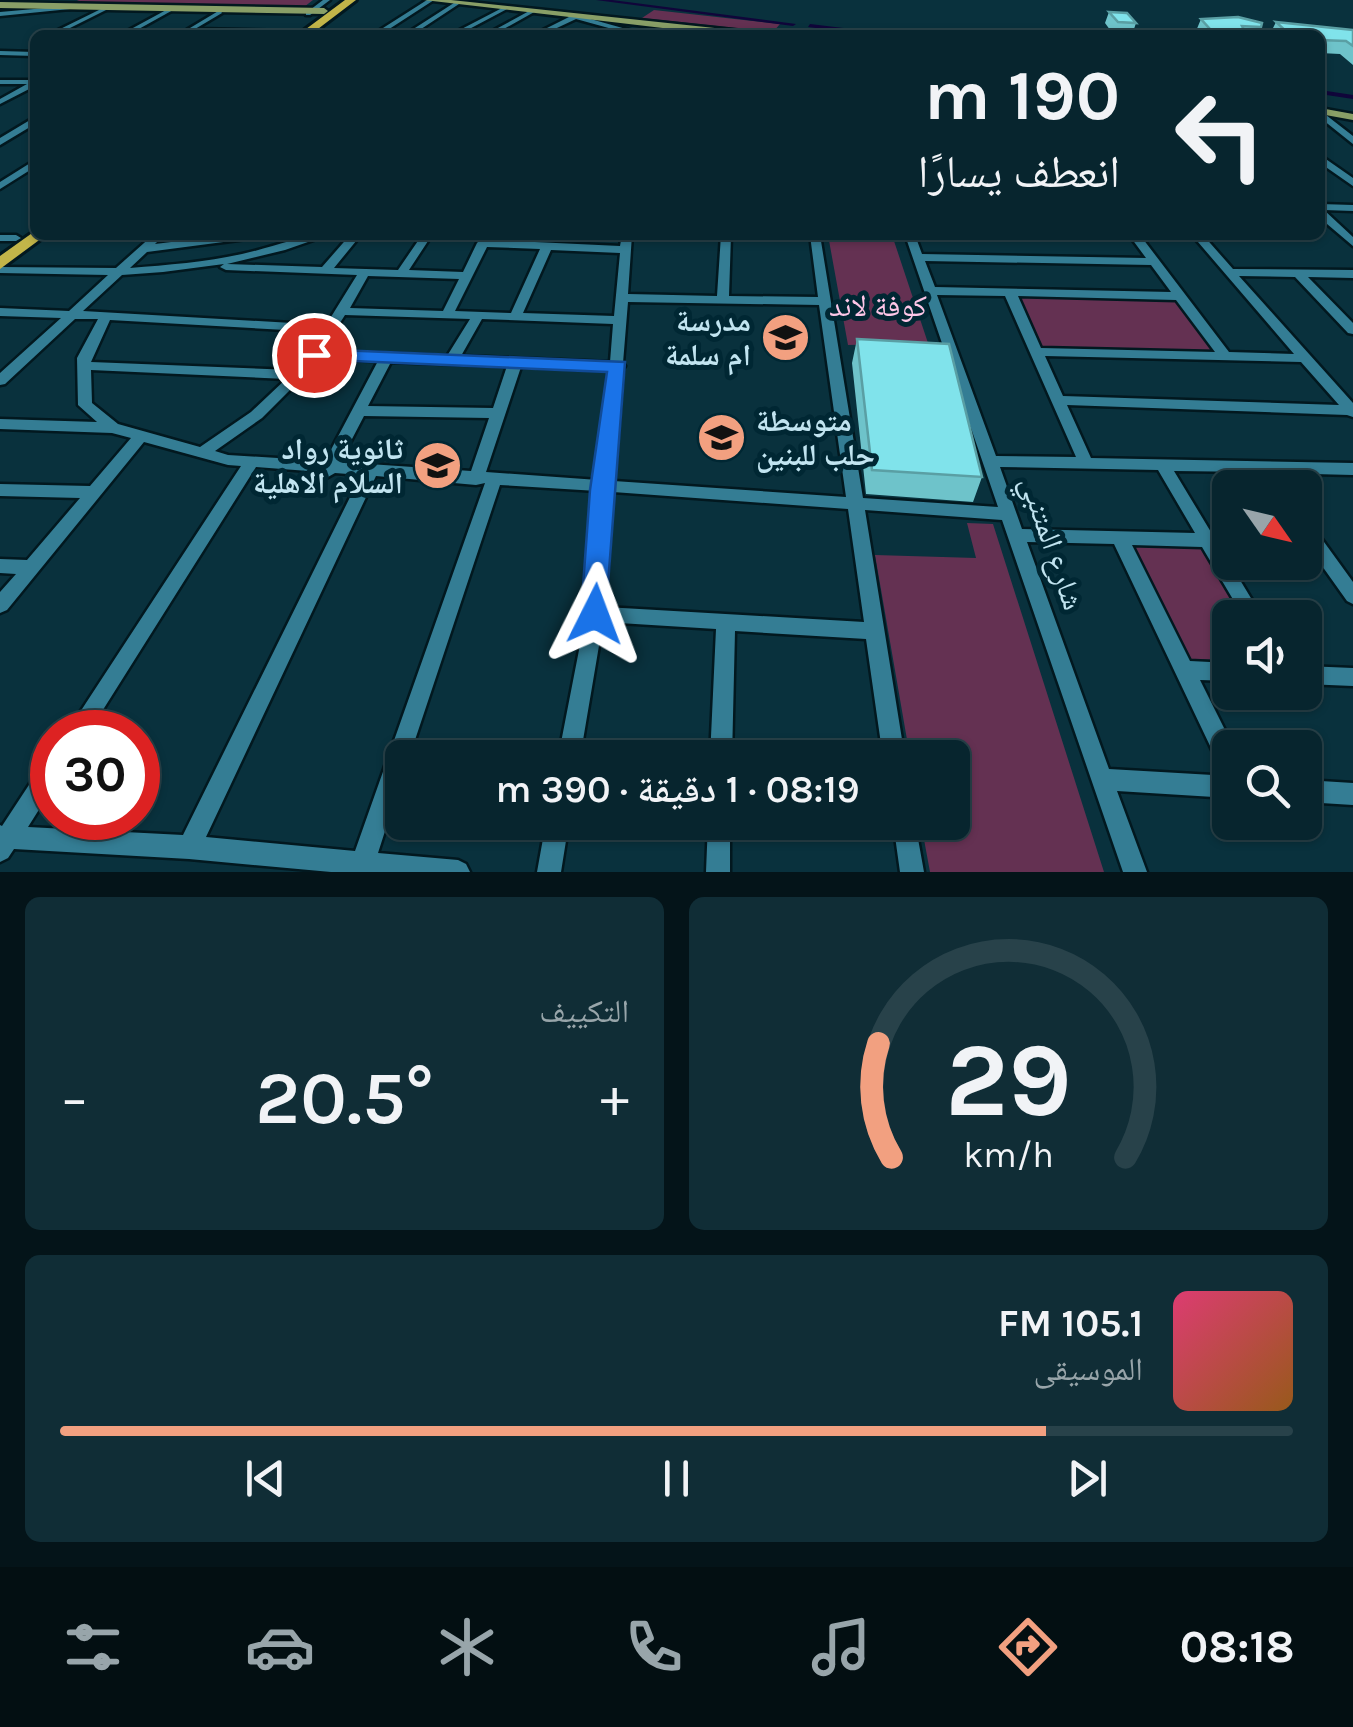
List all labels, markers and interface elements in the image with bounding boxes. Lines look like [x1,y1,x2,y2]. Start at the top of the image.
text: 190 m [924,55,1120,137]
icon: left [1155,70,1285,200]
text: انعطف يسارًا [918,146,1120,198]
park label: كوفة لاند [829,288,927,324]
place label: مدرسة ام سلمة [665,303,751,376]
school or university icon: مدرسة ام سلمة [760,312,812,364]
pin [272,313,357,398]
icon: arrive [287,328,342,383]
place label: متوسطة حلب للبنين [756,403,875,473]
school or university icon: متوسطة حلب للبنين [695,412,747,464]
place label: ثانوية رواد السلام الاهلية [253,431,404,504]
school or university icon: ثانوية رواد السلام الاهلية [412,440,464,492]
north arrow [1212,470,1322,580]
map controls [1212,470,1322,840]
street label: شارع المتنبي [1007,471,1092,616]
position arrow [543,562,647,666]
button: sound [1212,600,1322,710]
speed limit sign: 30 [30,710,160,840]
button: search [1212,730,1322,840]
text: 08:19 · 1 دقيقة · 390 m [495,767,860,812]
text: التكييف [539,993,629,1030]
text: 29 [945,1020,1072,1141]
text: 20.5° [255,1054,434,1142]
text: − [60,1066,89,1130]
text: + [600,1066,629,1130]
text: km/h [963,1134,1054,1176]
text: 105.1 FM [998,1301,1143,1346]
text: الموسيقى [1033,1351,1143,1388]
icon: previous [238,1451,293,1506]
icon: pause [649,1451,704,1506]
icon: next [1060,1451,1115,1506]
icon: filters [58,1612,128,1682]
icon: car [245,1612,315,1682]
icon: climate [432,1612,502,1682]
icon: phone [619,1612,689,1682]
icon: music [806,1612,876,1682]
icon: directions [993,1612,1063,1682]
text: 08:18 [1180,1621,1295,1673]

